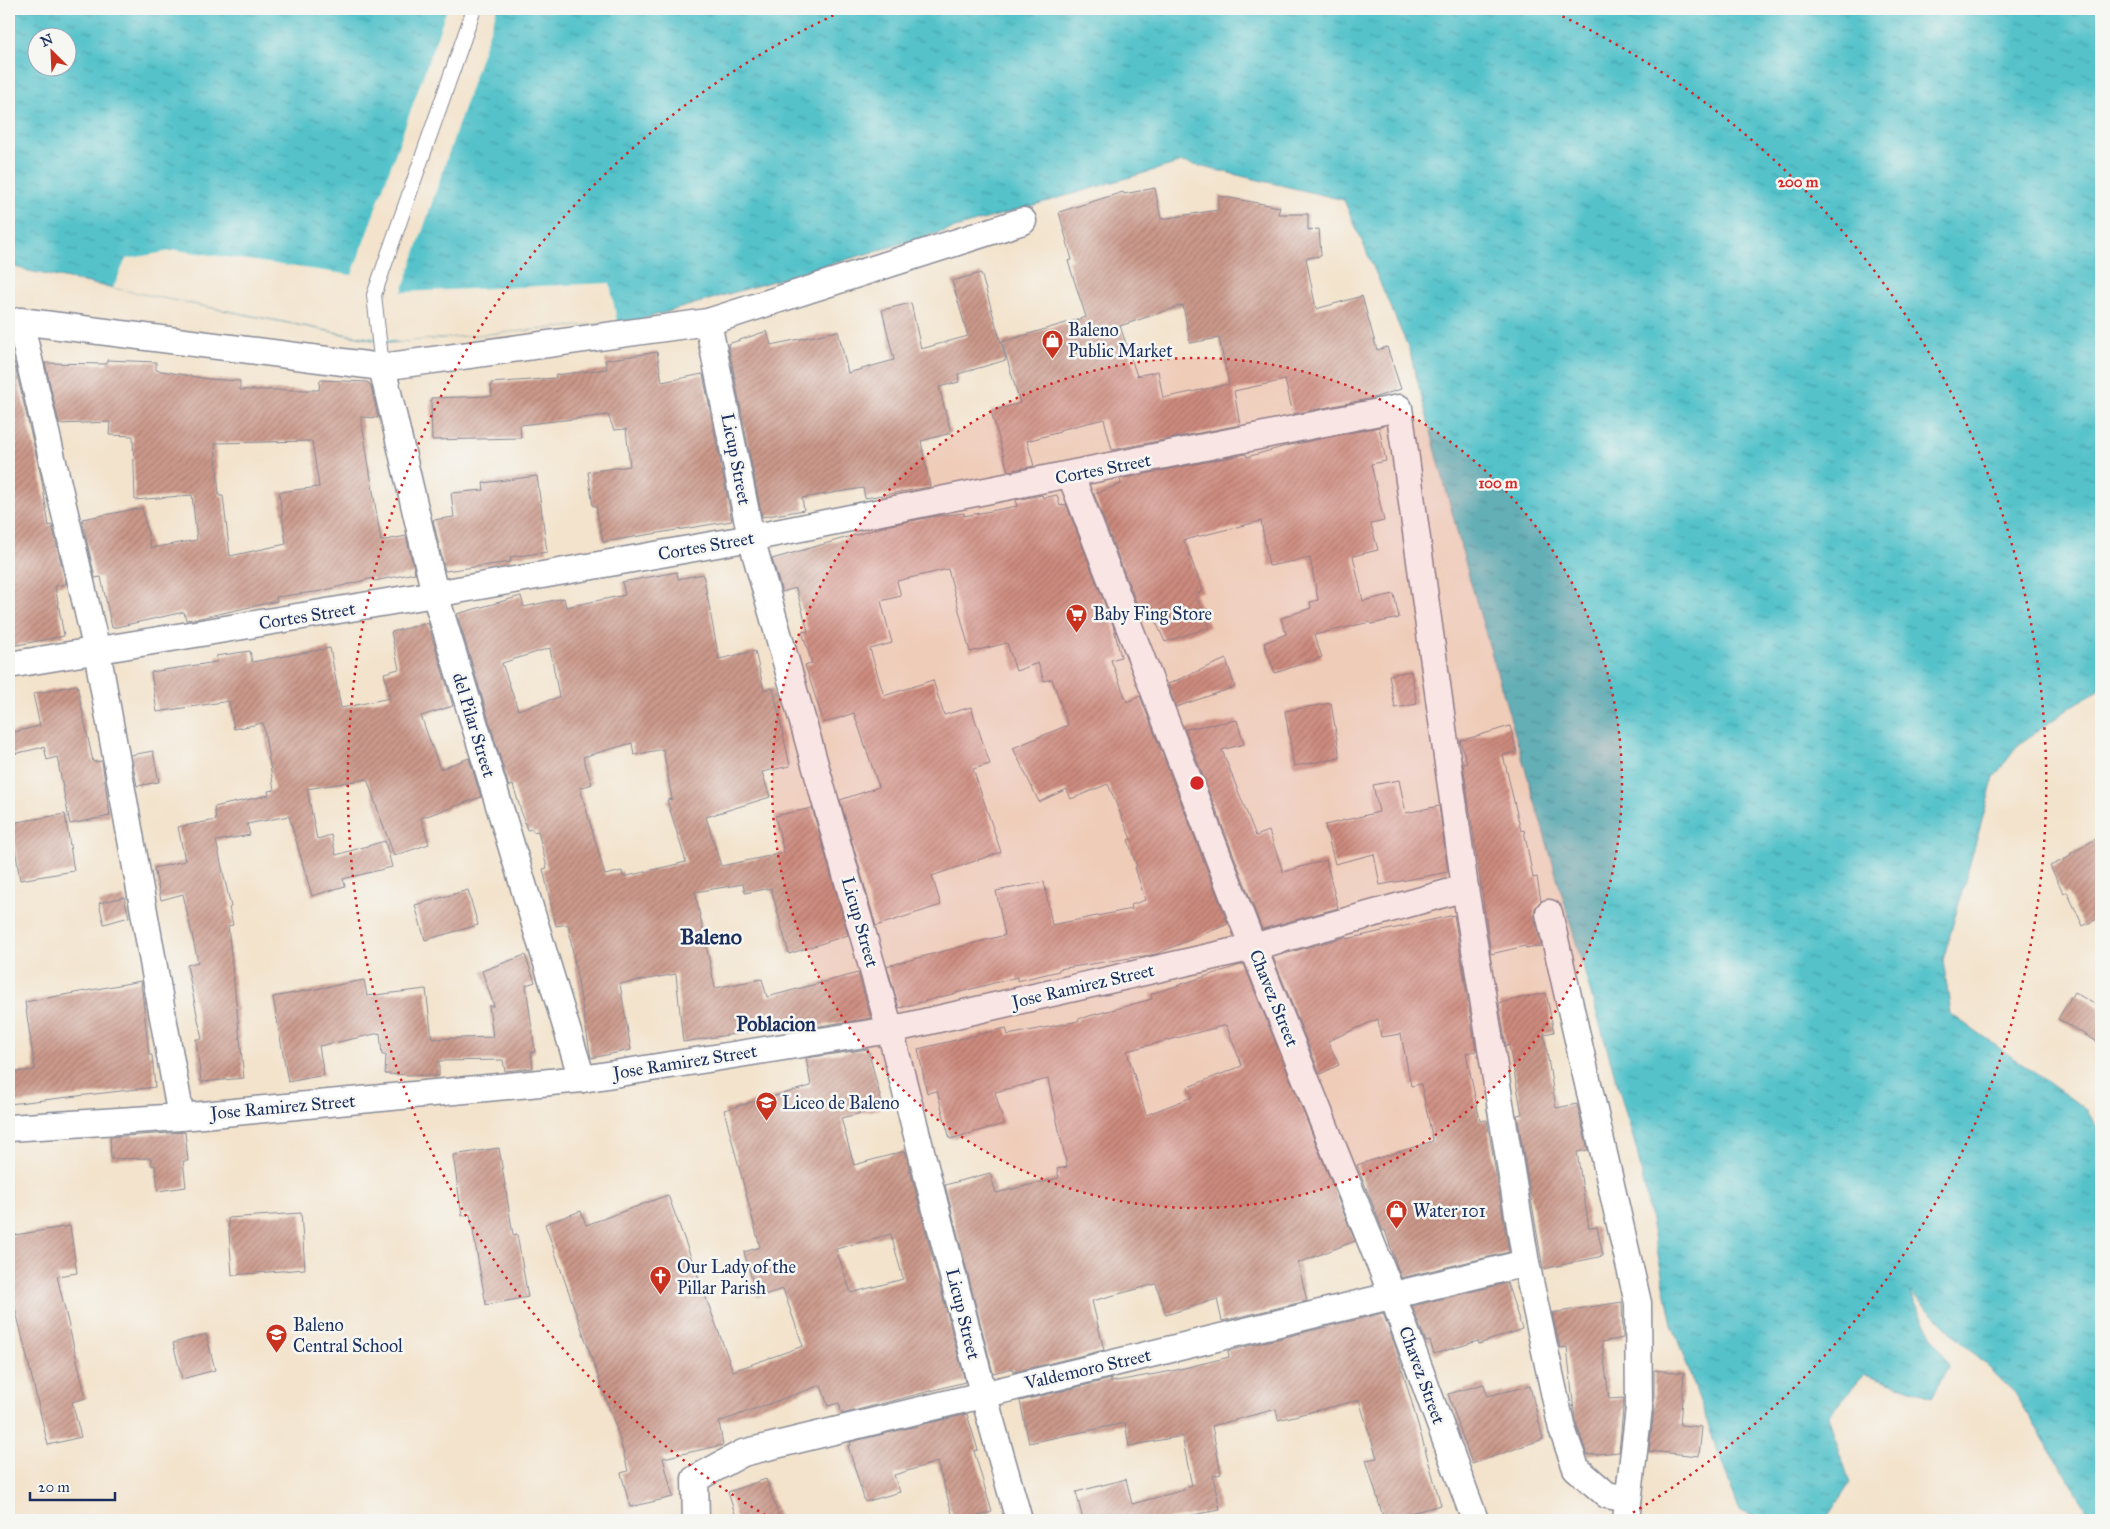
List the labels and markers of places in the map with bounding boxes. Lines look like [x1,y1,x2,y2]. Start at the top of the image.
place label: Baleno Public Market [1068,319,1173,362]
shop icon: Baleno Public Market [1040,328,1064,359]
supermarket icon: Baby Fing Store [1065,602,1089,633]
place label: Baby Fing Store [1093,603,1212,626]
centre of rings [1188,774,1206,792]
school or university icon: Liceo de Baleno [754,1091,778,1122]
place label: Liceo de Baleno [782,1092,900,1114]
shop icon: Water 101 [1385,1199,1409,1230]
place label: Water 101 [1413,1200,1486,1222]
place label: Our Lady of the Pillar Parish [677,1256,796,1299]
church icon: Our Lady of the Pillar Parish [649,1265,673,1296]
place label: Baleno Central School [293,1314,403,1357]
school or university icon: Baleno Central School [265,1323,289,1354]

